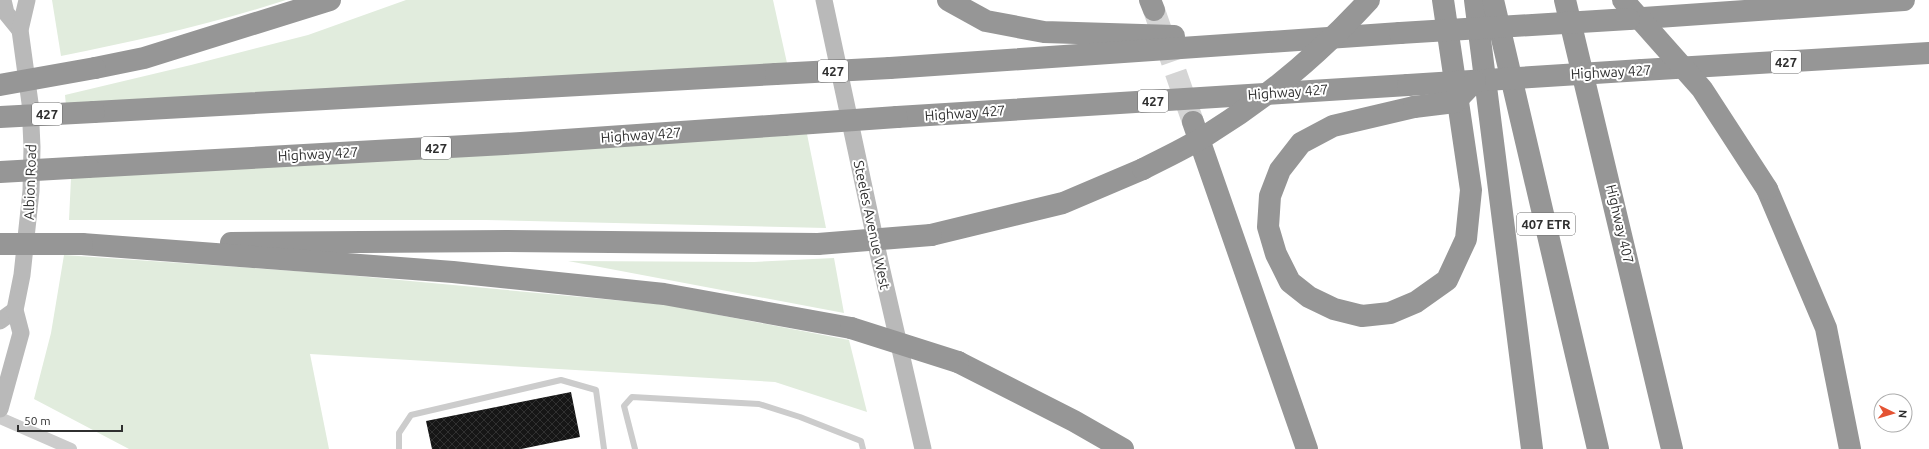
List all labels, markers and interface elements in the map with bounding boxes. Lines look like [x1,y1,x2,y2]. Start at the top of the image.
road number: 427 [1771,51,1801,73]
road number: 427 [818,60,848,82]
street label: Highway 427 [1570,62,1652,82]
street label: Highway 427 [1247,81,1329,103]
road number: 427 [1138,90,1168,112]
street label: Highway 427 [924,102,1006,124]
road number: 427 [32,103,62,125]
street label: Highway 427 [600,124,682,146]
road number: 427 [421,137,451,159]
street label: Albion Road [21,144,39,220]
street label: Highway 427 [277,144,359,164]
street label: Steeles Avenue West [851,159,894,291]
street label: Highway 407 [1603,183,1637,265]
road number: 407 ETR [1517,213,1575,235]
north arrow [1873,393,1913,433]
scale bar [18,407,122,433]
text: N [1897,409,1909,418]
text: 50 m [24,414,51,427]

